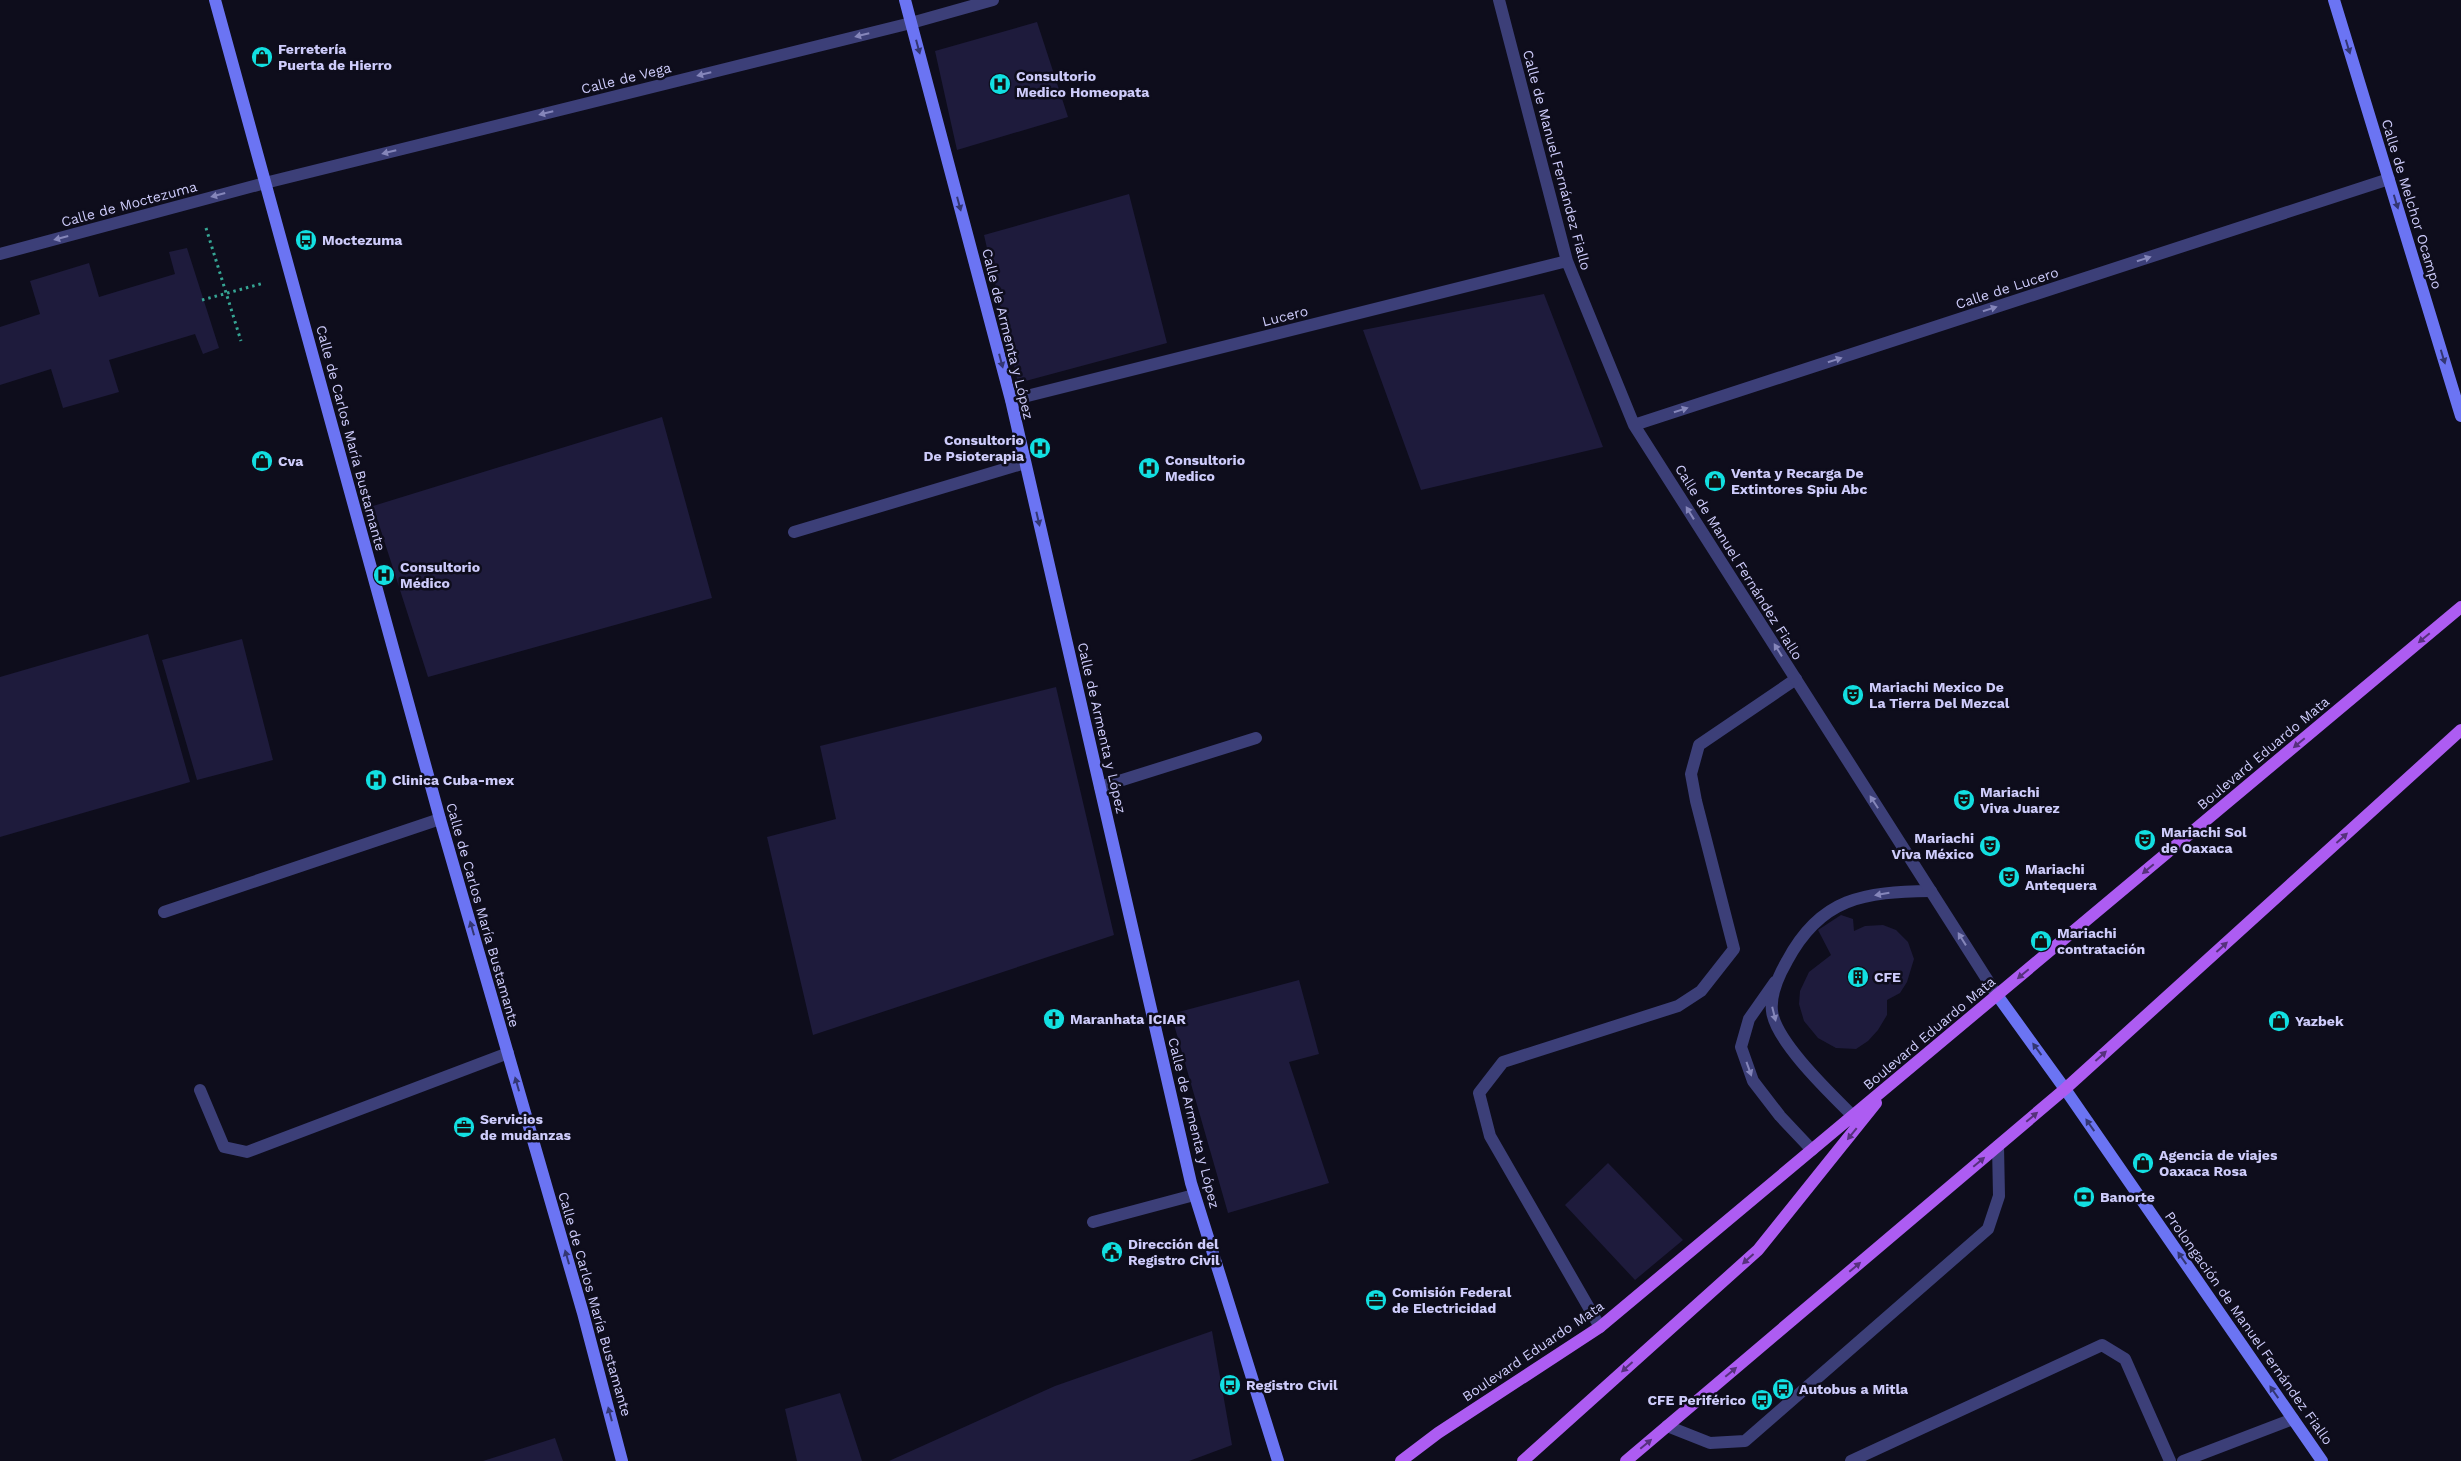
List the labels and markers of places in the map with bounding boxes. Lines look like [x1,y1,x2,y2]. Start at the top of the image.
place label: Ferretería Puerta de Hierro [278,41,392,73]
shop icon: Ferretería Puerta de Hierro [250,45,274,69]
place label: Consultorio Medico Homeopata [1016,68,1150,100]
hospital icon: Consultorio Medico Homeopata [988,72,1012,96]
bus stop icon: Moctezuma [294,228,318,252]
place label: Moctezuma [322,232,403,248]
place label: Consultorio De Psioterapia [923,432,1025,464]
hospital icon: Consultorio De Psioterapia [1028,436,1052,460]
shop icon: Cva [250,449,274,473]
place label: Consultorio Medico [1165,452,1245,484]
place label: Cva [278,453,304,469]
hospital icon: Consultorio Medico [1137,456,1161,480]
place label: Venta y Recarga De Extintores Spiu Abc [1731,465,1867,497]
shop icon: Venta y Recarga De Extintores Spiu Abc [1703,469,1727,493]
place label: Consultorio Médico [400,559,480,591]
hospital icon: Consultorio Médico [372,563,396,587]
place label: Mariachi Mexico De La Tierra Del Mezcal [1869,679,2010,711]
theatre icon: Mariachi Mexico De La Tierra Del Mezcal [1841,683,1865,707]
hospital icon: Clinica Cuba-mex [364,768,388,792]
place label: Clinica Cuba-mex [392,772,515,788]
place label: Mariachi Viva Juarez [1980,784,2060,816]
theatre icon: Mariachi Viva Juarez [1952,788,1976,812]
place label: Mariachi Sol de Oaxaca [2161,824,2247,856]
theatre icon: Mariachi Sol de Oaxaca [2133,828,2157,852]
place label: Mariachi Viva México [1892,830,1974,862]
theatre icon: Mariachi Viva México [1978,834,2002,858]
place label: Mariachi Antequera [2025,861,2098,893]
theatre icon: Mariachi Antequera [1997,865,2021,889]
place label: Mariachi contratación [2057,925,2145,957]
shop icon: Mariachi contratación [2029,929,2053,953]
building icon: CFE [1846,965,1870,989]
place label: CFE [1874,969,1901,985]
church icon: Maranhata ICIAR [1042,1007,1066,1031]
shop icon: Yazbek [2267,1009,2291,1033]
place label: Maranhata ICIAR [1070,1011,1186,1027]
place label: Yazbek [2295,1013,2344,1029]
place label: Servicios de mudanzas [480,1111,572,1143]
office icon: Servicios de mudanzas [452,1115,476,1139]
place label: Agencia de viajes Oaxaca Rosa [2159,1147,2278,1179]
shop icon: Agencia de viajes Oaxaca Rosa [2131,1151,2155,1175]
bank icon: Banorte [2072,1185,2096,1209]
place label: Banorte [2100,1189,2155,1205]
place label: Dirección del Registro Civil [1128,1236,1220,1268]
public building icon: Dirección del Registro Civil [1100,1240,1124,1264]
place label: Comisión Federal de Electricidad [1392,1284,1512,1316]
office icon: Comisión Federal de Electricidad [1364,1288,1388,1312]
bus stop icon: Registro Civil [1218,1373,1242,1397]
place label: Registro Civil [1246,1377,1338,1393]
bus stop icon: Autobus a Mitla [1771,1377,1795,1401]
place label: Autobus a Mitla [1799,1381,1909,1397]
bus stop icon: CFE Periférico [1750,1388,1774,1412]
place label: CFE Periférico [1647,1392,1746,1408]

